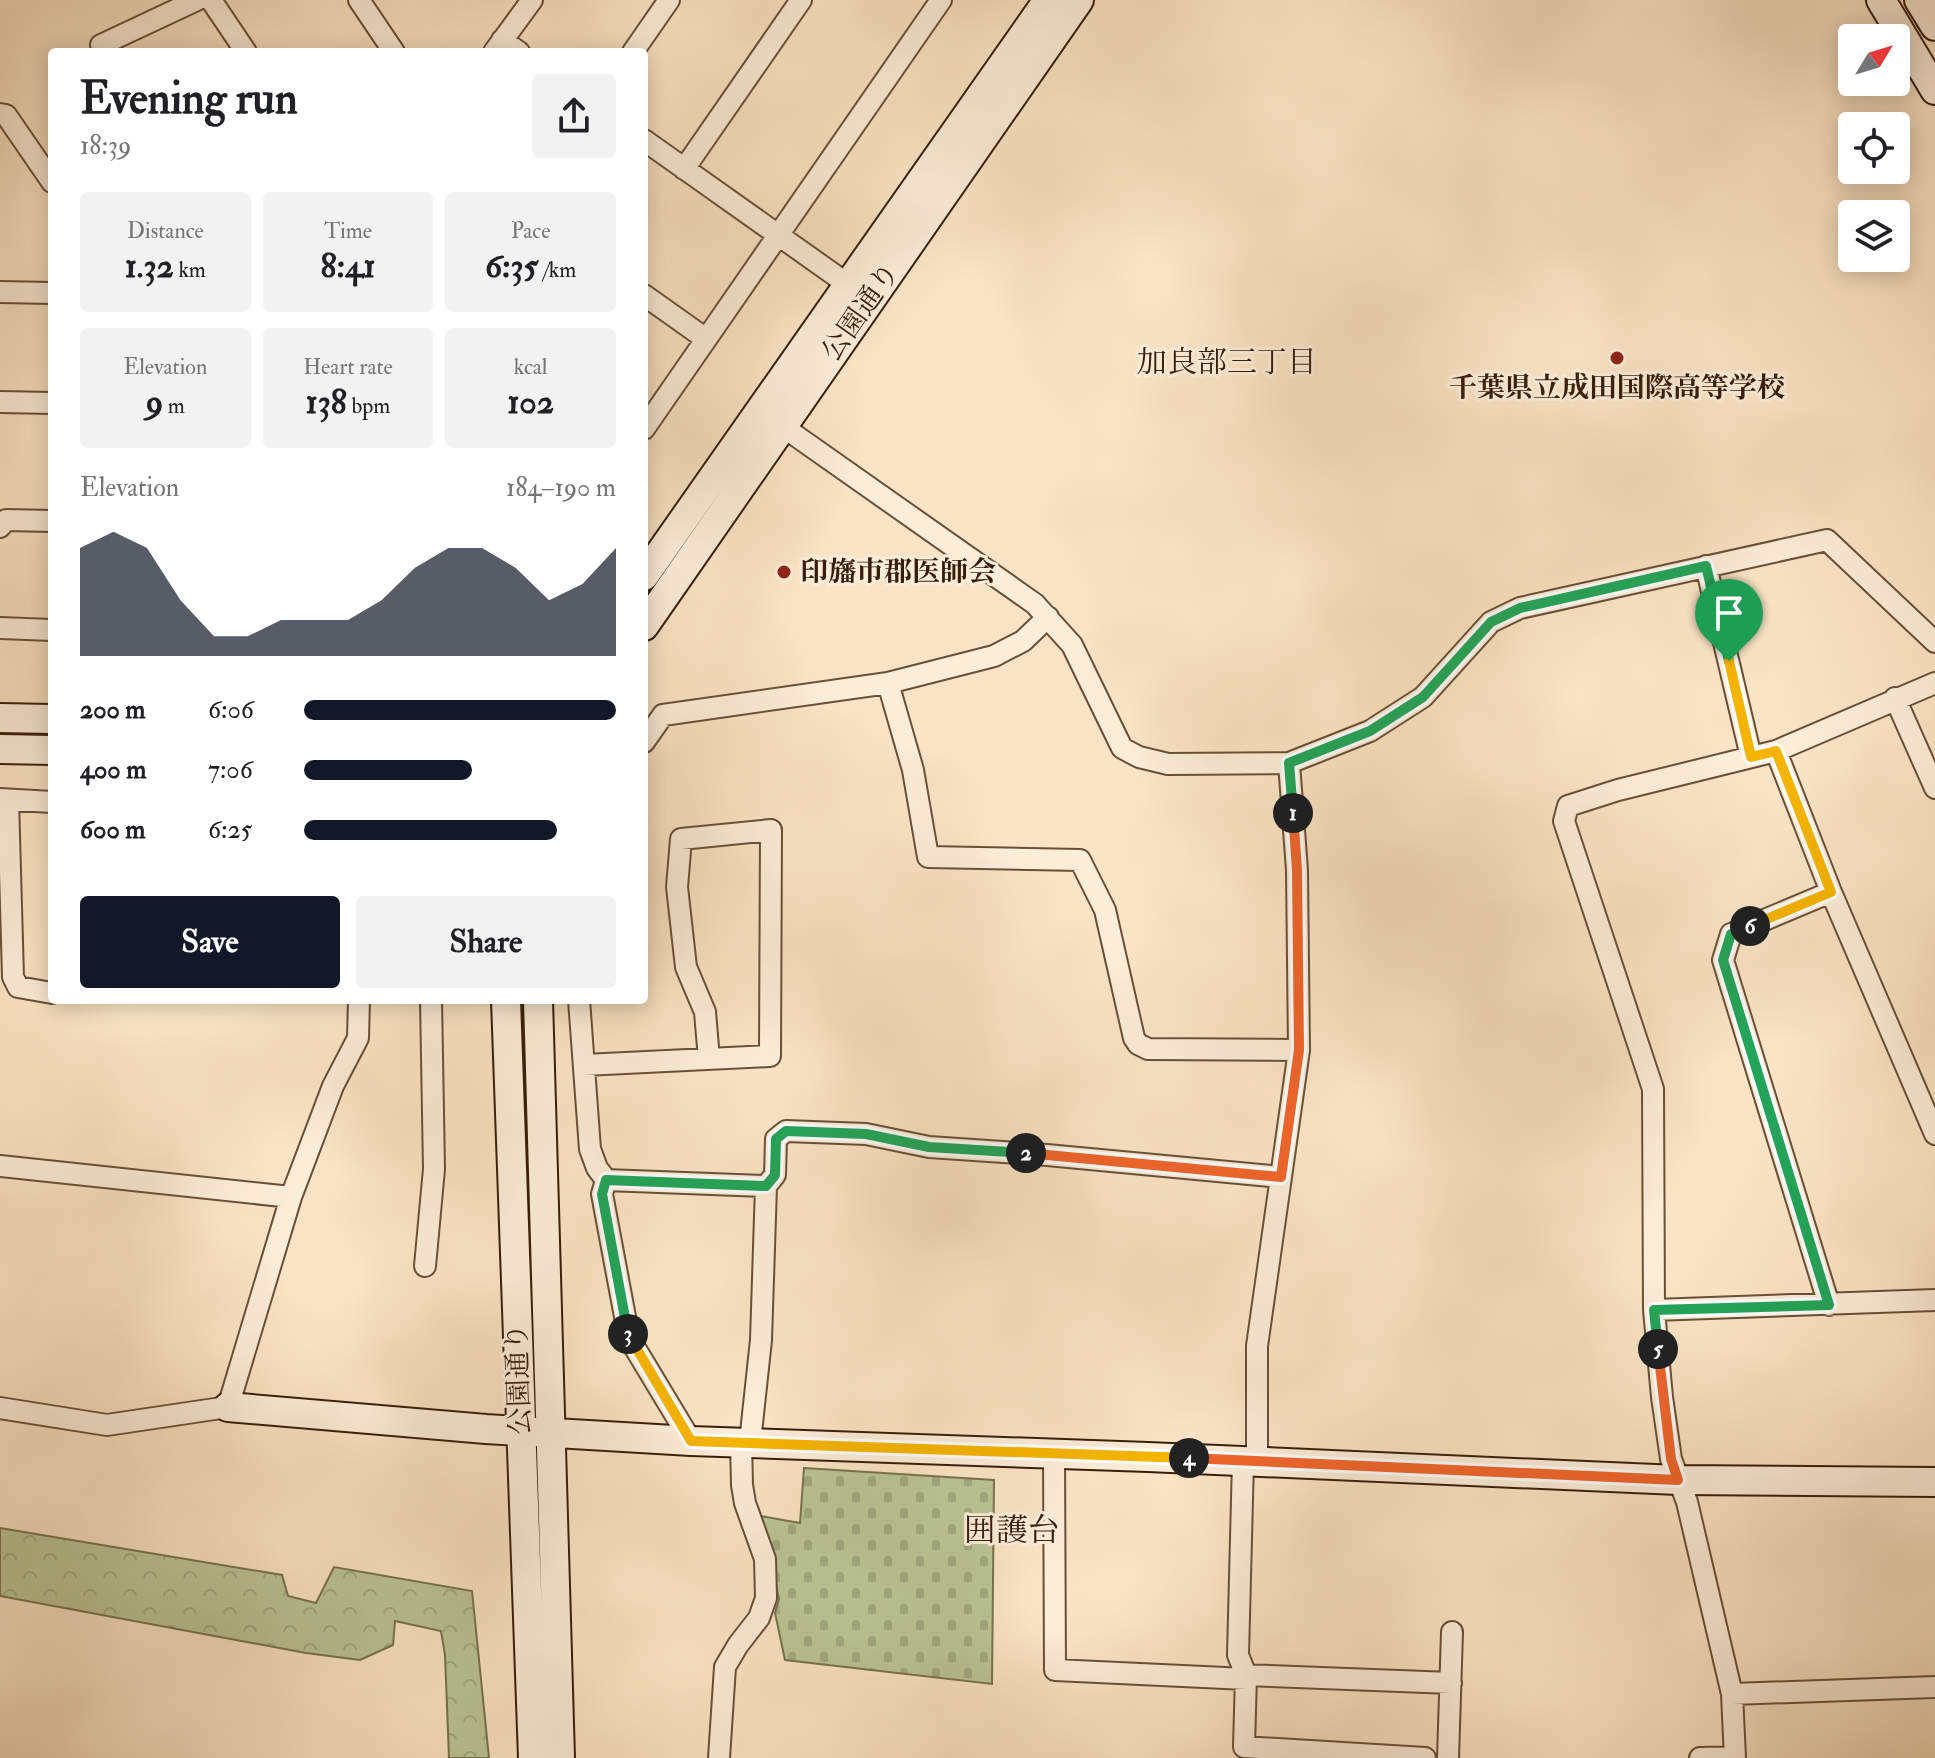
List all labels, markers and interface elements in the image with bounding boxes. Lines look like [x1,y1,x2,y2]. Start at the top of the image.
north arrow [1838,24,1910,96]
map controls [1838,24,1910,272]
text: Evening run [80,72,298,127]
button: share [532,74,616,158]
button: locate [1838,112,1910,184]
text: 18:39 [80,130,131,162]
button: layers [1838,200,1910,272]
text: Distance [127,217,204,245]
text: Time [324,217,372,245]
text: Pace [511,217,550,245]
text: 1.32 [125,245,174,288]
text: 8:41 [321,245,375,288]
text: 6:35 [485,245,538,288]
text: km [174,256,206,284]
text: /km [538,256,576,284]
street label: 公園通り [815,256,907,368]
district label: 加良部三丁目 [1137,344,1317,381]
marker: 千葉県立成田国際高等学校 [1608,349,1626,367]
text: Elevation [123,353,207,381]
text: Heart rate [303,353,393,381]
text: kcal [514,353,548,381]
place label: 千葉県立成田国際高等学校 [1449,371,1785,406]
text: 9 [146,381,163,424]
text: 138 [306,381,347,424]
text: 102 [507,381,554,424]
text: m [163,392,185,420]
text: bpm [347,392,390,420]
text: Elevation [80,472,179,504]
text: 184–190 m [506,472,616,504]
place label: 印旛市郡医師会 [800,555,996,590]
marker: 印旛市郡医師会 [775,563,793,581]
pin [1695,579,1763,661]
icon: arrive [1707,591,1751,635]
text: 200 m [80,694,145,726]
text: 6:06 [208,694,254,726]
text: 400 m [80,754,146,786]
text: 7:06 [208,754,253,786]
pin: 1 [1273,793,1313,833]
text: 1 [1289,799,1297,827]
text: 600 m [80,814,145,846]
text: 6:25 [208,814,252,846]
button: Save [80,896,340,988]
button: Share [356,896,616,988]
pin: 6 [1730,906,1770,946]
text: 6 [1744,912,1756,940]
pin: 2 [1006,1133,1046,1173]
text: 2 [1020,1139,1032,1167]
pin: 3 [608,1314,648,1354]
text: 3 [624,1320,632,1348]
street label: 公園通り [500,1322,538,1436]
pin: 5 [1638,1329,1678,1369]
text: 5 [1653,1335,1663,1363]
pin: 4 [1169,1438,1209,1478]
text: 4 [1183,1444,1195,1472]
district label: 囲護台 [964,1511,1060,1551]

